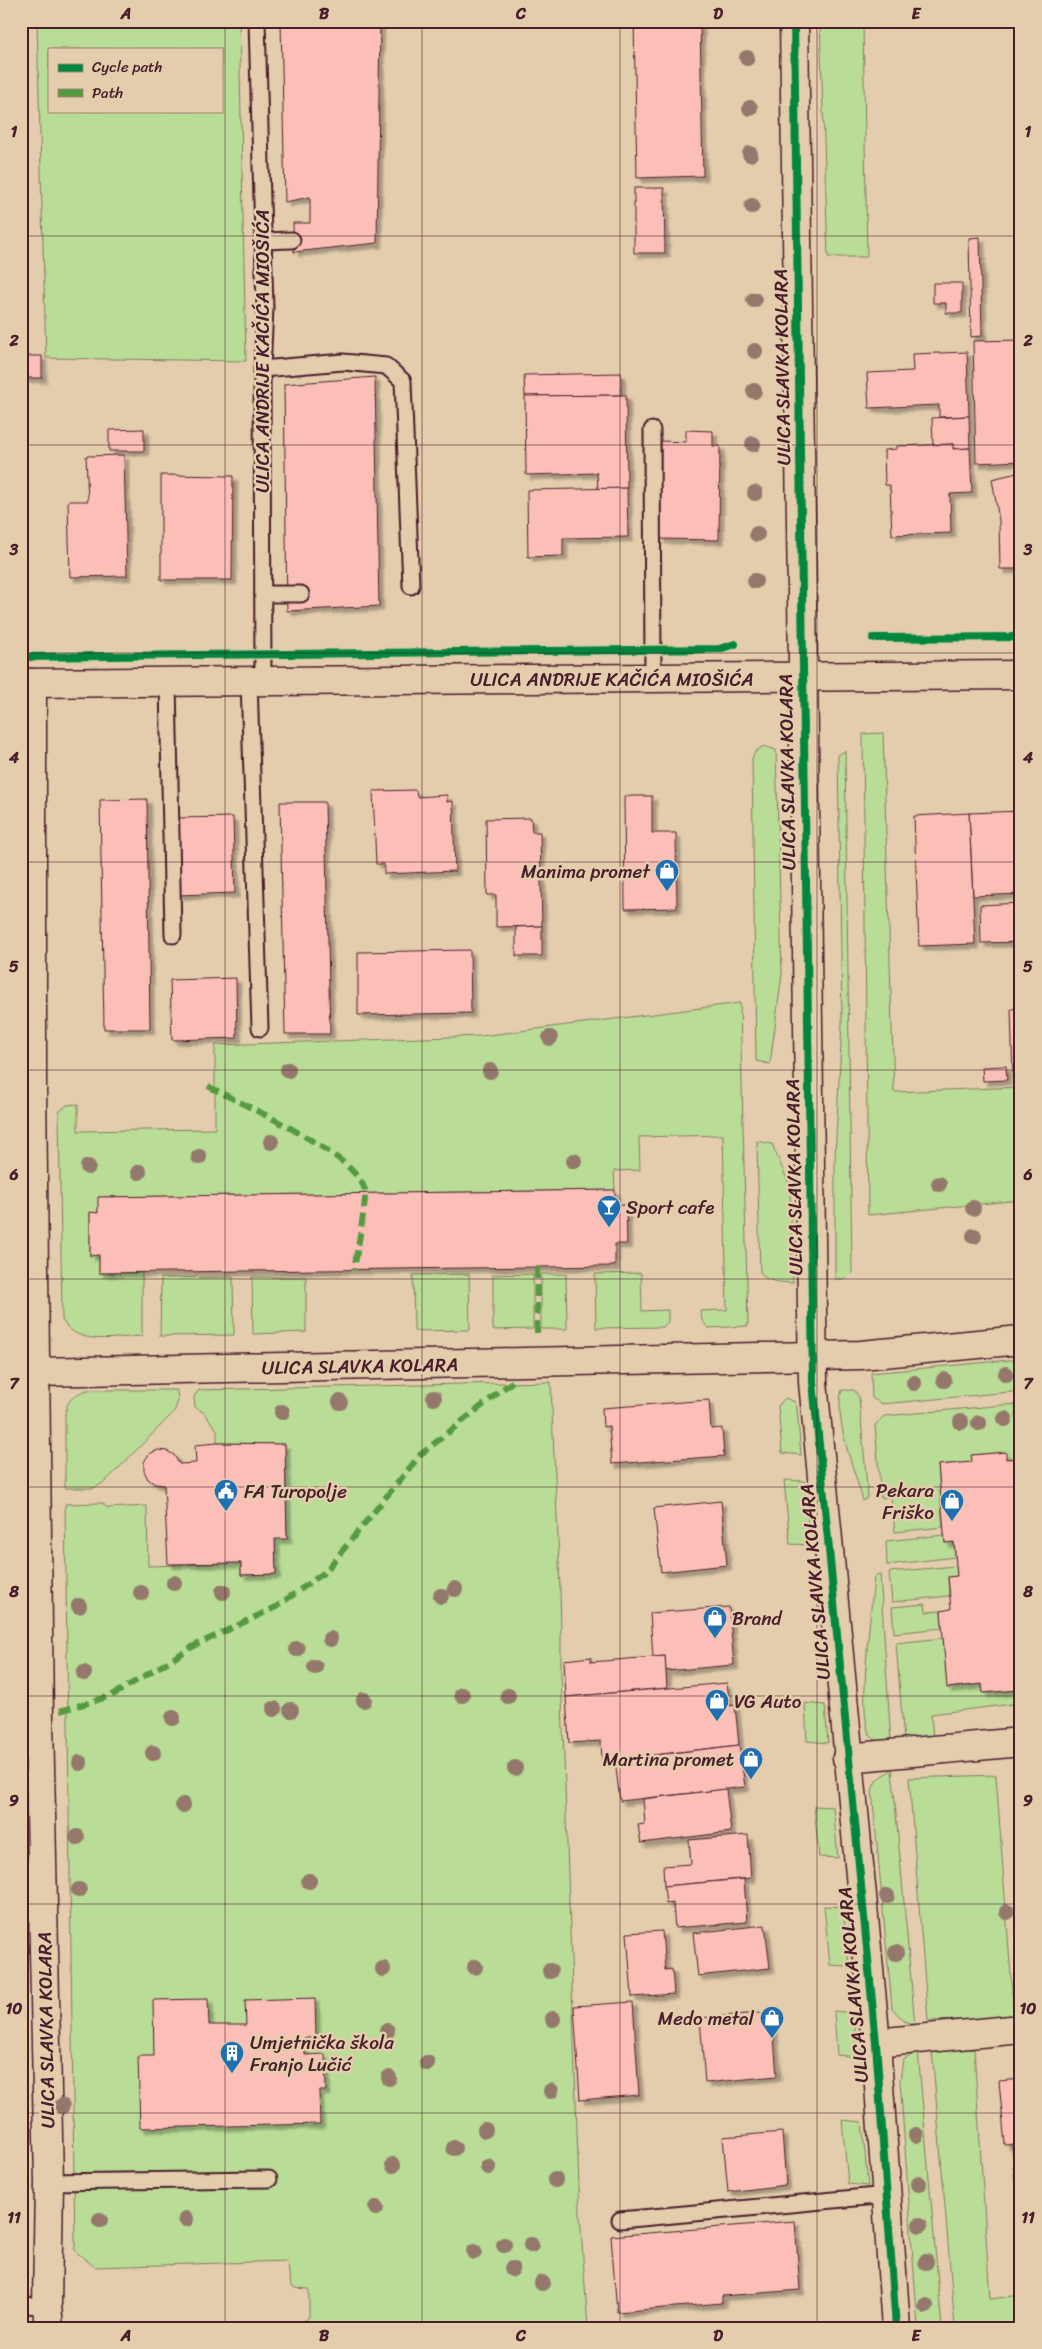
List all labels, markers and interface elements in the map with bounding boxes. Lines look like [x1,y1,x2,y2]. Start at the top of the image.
text: A [120,0,131,28]
text: B [319,0,330,28]
text: C [515,0,527,28]
text: D [713,0,723,28]
text: E [912,0,922,28]
legend [48,48,222,112]
text: Cycle path [92,54,163,80]
text: Path [92,80,123,106]
text: 1 [11,117,18,146]
text: 1 [1025,117,1032,146]
street label: ULICA ANDRIJE KAČIĆA MIOŠIĆA [246,209,279,493]
street label: ULICA SLAVKA KOLARA [764,268,800,466]
text: 2 [8,326,19,355]
text: 2 [1022,326,1033,355]
text: 3 [9,535,19,564]
text: 3 [1023,535,1033,564]
street label: ULICA ANDRIJE KAČIĆA MIOŠIĆA [470,663,754,696]
street label: ULICA SLAVKA KOLARA [769,673,805,871]
text: 4 [8,743,19,772]
text: 4 [1022,743,1033,772]
place label: Manima promet [521,855,651,888]
shop icon: Manima promet [654,858,680,892]
text: 5 [9,952,19,981]
text: 5 [1023,952,1033,981]
street label: ULICA SLAVKA KOLARA [776,1078,812,1276]
text: 6 [8,1160,19,1189]
text: 6 [1022,1160,1033,1189]
place label: Sport cafe [626,1191,714,1224]
bar icon: Sport cafe [596,1194,622,1228]
street label: ULICA SLAVKA KOLARA [261,1348,459,1384]
text: 7 [9,1369,20,1398]
text: 7 [1023,1369,1034,1398]
place label: Pekara Friško [876,1474,934,1529]
place label: FA Turopolje [244,1475,347,1508]
public building icon: FA Turopolje [213,1478,239,1512]
street label: ULICA SLAVKA KOLARA [790,1483,840,1681]
shop icon: Pekara Friško [939,1488,965,1522]
text: 8 [8,1577,19,1606]
text: 8 [1022,1577,1033,1606]
place label: Brand [732,1602,784,1635]
shop icon: Brand [702,1605,728,1639]
place label: VG Auto [734,1685,802,1718]
shop icon: VG Auto [704,1688,730,1722]
place label: Martina promet [603,1743,734,1776]
shop icon: Martina promet [738,1746,764,1780]
text: 9 [9,1786,19,1815]
text: 9 [1023,1786,1033,1815]
street label: ULICA SLAVKA KOLARA [828,1886,878,2084]
street label: ULICA SLAVKA KOLARA [28,1931,64,2129]
text: 10 [6,1994,22,2023]
text: 10 [1020,1994,1036,2023]
place label: Medo metal [658,2002,755,2035]
shop icon: Medo metal [759,2005,785,2039]
place label: Umjetnička škola Franjo Lučić [250,2026,394,2081]
building icon: Umjetnička škola Franjo Lučić [219,2040,245,2074]
text: 11 [7,2203,21,2232]
text: 11 [1021,2203,1035,2232]
text: A [120,2321,131,2349]
text: B [319,2321,330,2349]
text: C [515,2321,527,2349]
text: D [713,2321,723,2349]
text: E [912,2321,922,2349]

